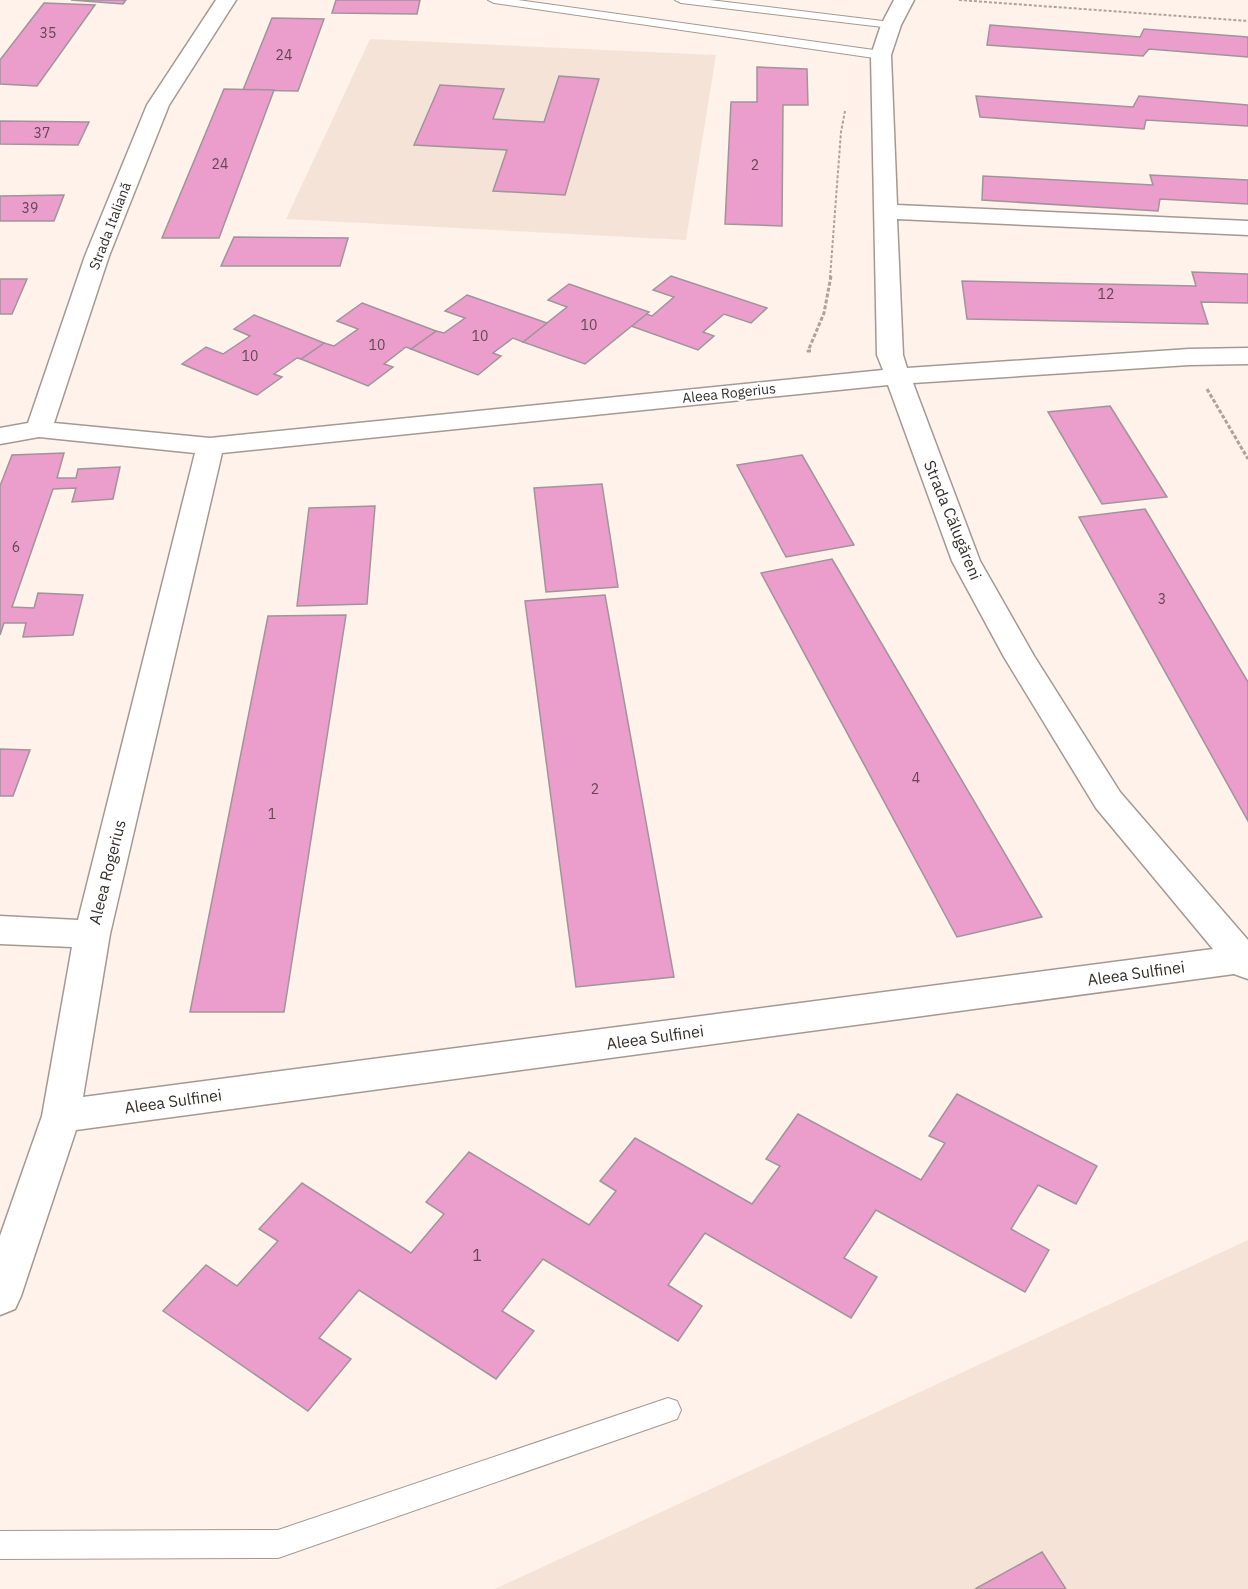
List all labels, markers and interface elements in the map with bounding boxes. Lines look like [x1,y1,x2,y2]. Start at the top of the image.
house number: 35 [40,24,56,42]
house number: 24 [276,46,292,64]
house number: 37 [34,124,50,142]
house number: 24 [212,155,228,173]
house number: 2 [751,156,759,174]
street label: Strada Italiană [85,179,135,273]
house number: 39 [22,199,38,217]
house number: 12 [1098,285,1114,303]
house number: 10 [581,316,597,334]
house number: 10 [472,327,488,345]
house number: 10 [369,336,385,354]
house number: 10 [242,347,258,365]
street label: Aleea Rogerius [681,379,777,407]
street label: Strada Călugăreni [920,457,986,583]
house number: 6 [12,538,20,556]
house number: 3 [1158,590,1166,608]
house number: 4 [912,769,920,787]
house number: 2 [591,780,599,798]
house number: 1 [268,805,276,823]
street label: Aleea Rogerius [84,817,130,927]
street label: Aleea Sulfinei [1086,956,1186,990]
street label: Aleea Sulfinei [605,1020,705,1054]
street label: Aleea Sulfinei [123,1084,223,1118]
house number: 1 [472,1245,482,1265]

